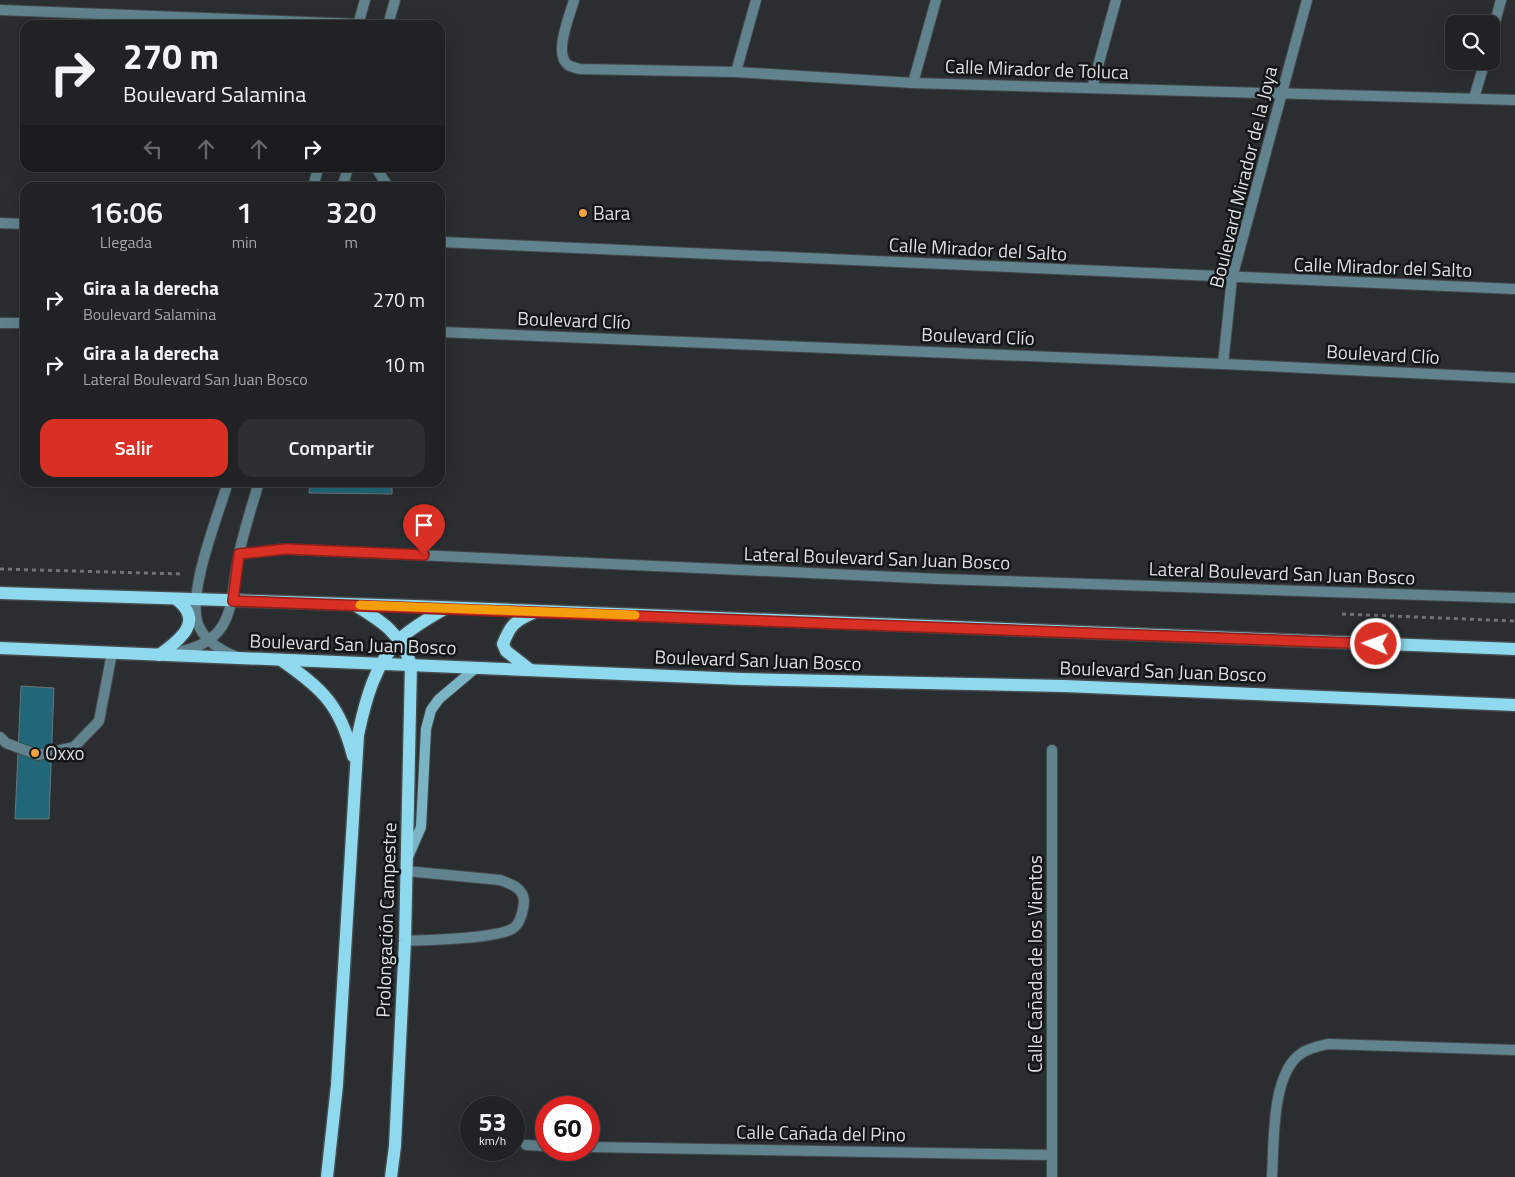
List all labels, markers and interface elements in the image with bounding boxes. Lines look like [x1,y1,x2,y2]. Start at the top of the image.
map controls [1445,15,1500,70]
button: search [1445,15,1500,70]
text: 270 m [123,29,219,83]
icon: right [40,40,105,105]
street label: Calle Mirador de Toluca [945,51,1130,86]
street label: Boulevard Mirador de la Joya [1201,63,1284,291]
text: Boulevard Salamina [123,77,306,111]
icon: left [139,135,167,163]
icon: ahead [192,135,220,163]
icon: ahead [245,135,273,163]
icon: right [298,135,326,163]
text: 16:06 [89,189,163,235]
text: 1 [236,189,253,235]
text: 320 [326,189,376,235]
place label: Bara [593,198,631,227]
marker: Bara [577,207,589,219]
street label: Calle Mirador del Salto [888,229,1068,268]
text: Llegada [100,230,152,254]
text: min [232,230,257,254]
text: m [344,230,358,254]
street label: Calle Mirador del Salto [1293,249,1473,284]
text: Gira a la derecha [83,273,219,302]
text: 270 m [373,285,425,314]
icon: right [40,286,68,314]
text: Boulevard Salamina [83,302,216,326]
street label: Boulevard Clío [517,303,631,336]
street label: Boulevard Clío [921,319,1035,352]
street label: Boulevard Clío [1326,336,1441,371]
text: Gira a la derecha [83,338,219,367]
text: 10 m [384,350,425,379]
icon: right [40,351,68,379]
text: Lateral Boulevard San Juan Bosco [83,367,308,391]
button: Salir [40,419,228,477]
button: Compartir [238,419,425,477]
pin [403,504,445,555]
icon: arrive [410,511,438,539]
street label: Lateral Boulevard San Juan Bosco [743,538,1011,577]
street label: Lateral Boulevard San Juan Bosco [1148,553,1416,592]
position arrow [1349,617,1401,669]
street label: Boulevard San Juan Bosco [249,625,457,662]
street label: Boulevard San Juan Bosco [654,641,862,678]
street label: Boulevard San Juan Bosco [1059,652,1267,689]
place label: Oxxo [45,738,85,767]
marker: Oxxo [29,747,41,759]
street label: Prolongación Campestre [368,822,403,1018]
street label: Calle Cañada de los Vientos [1020,855,1049,1073]
speed limit sign: 60 [535,1096,600,1161]
text: 53 [478,1103,507,1141]
street label: Calle Cañada del Pino [736,1117,906,1148]
text: km/h [479,1131,506,1150]

